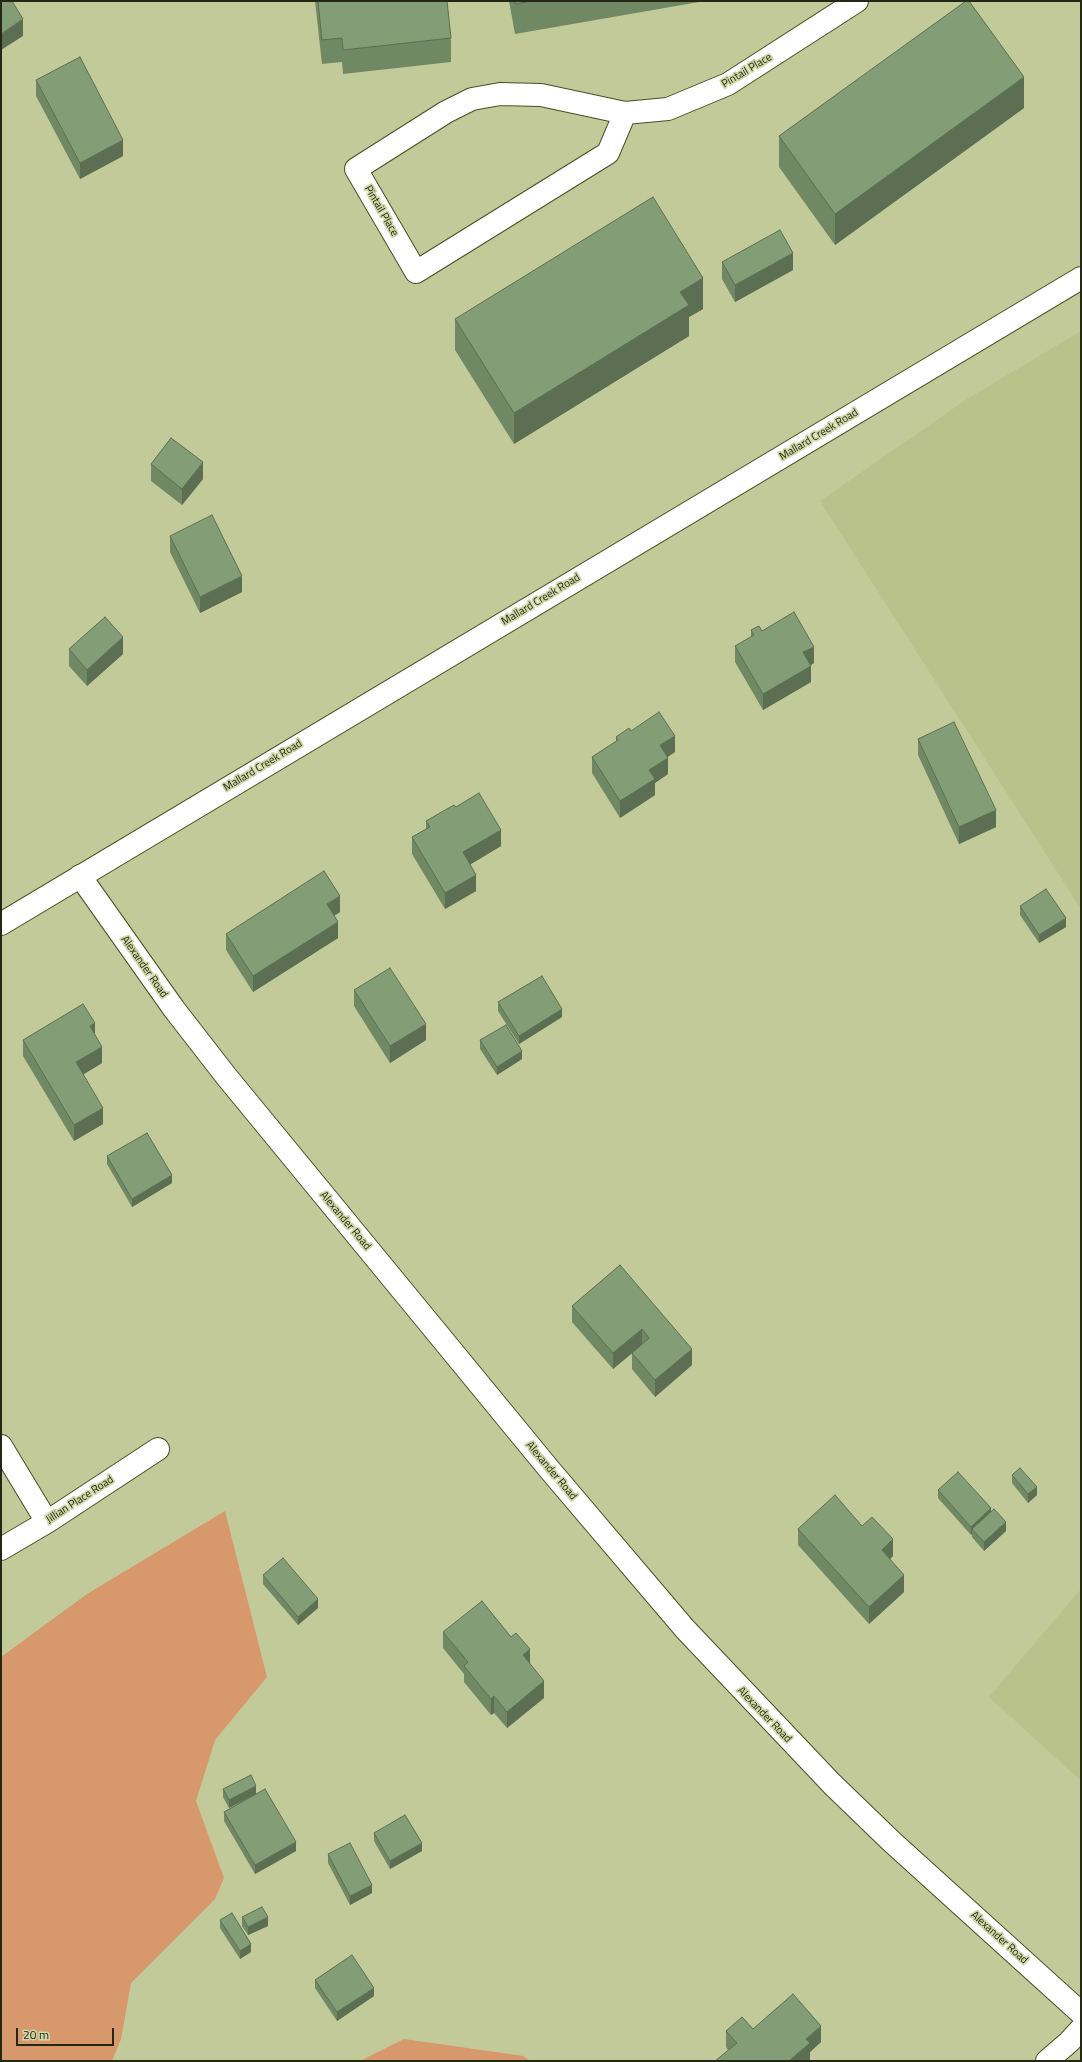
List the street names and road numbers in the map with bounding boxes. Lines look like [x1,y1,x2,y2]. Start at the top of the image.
street label: Pintail Place [719,51,775,91]
street label: Pintail Place [361,183,401,239]
street label: Mallard Creek Road [777,406,861,464]
street label: Mallard Creek Road [499,571,583,629]
street label: Mallard Creek Road [221,737,305,795]
street label: Alexander Road [118,934,170,1000]
street label: Alexander Road [317,1189,373,1253]
street label: Alexander Road [523,1439,579,1503]
street label: Jillian Place Road [44,1473,116,1527]
street label: Alexander Road [734,1684,794,1746]
street label: Alexander Road [968,1909,1030,1967]

